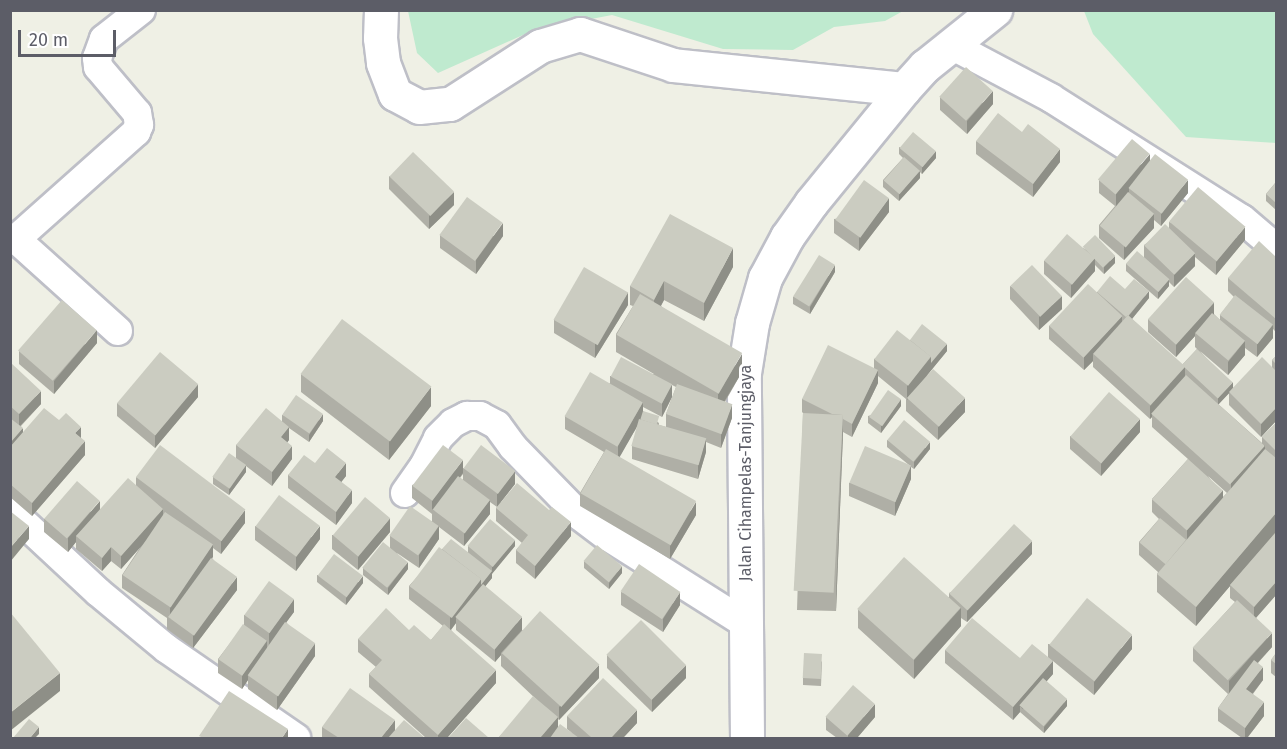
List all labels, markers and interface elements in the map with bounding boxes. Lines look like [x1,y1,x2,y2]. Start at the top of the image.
scale bar [21,18,118,56]
text: 20 m [29,29,68,51]
street label: Jalan Cihampelas-Tanjungjaya [736,365,756,581]

